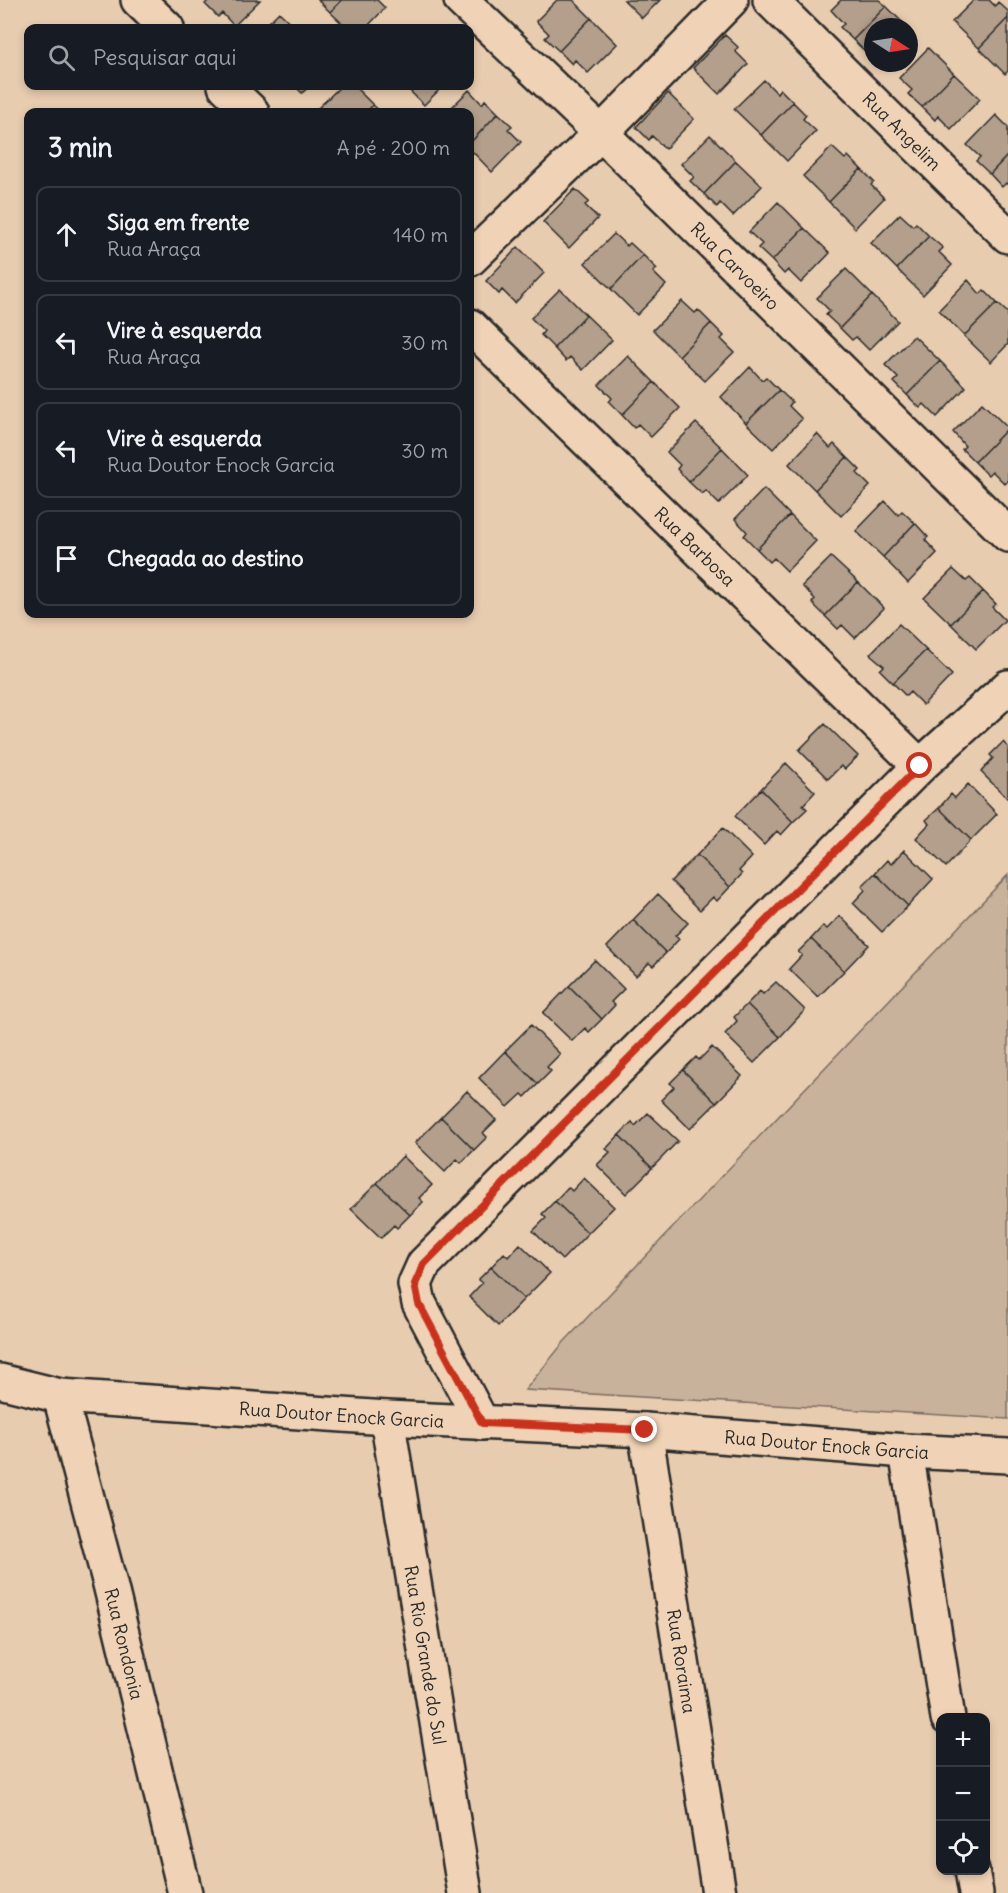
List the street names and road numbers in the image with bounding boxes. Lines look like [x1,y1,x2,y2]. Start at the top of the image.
street label: Rua Angelim [858,87,947,175]
street label: Rua Carvoeiro [686,217,785,315]
street label: Rua Barbosa [650,502,741,591]
street label: Rua Doutor Enock Garcia [238,1397,445,1432]
street label: Rua Doutor Enock Garcia [723,1425,929,1464]
street label: Rua Rio Grande do Sul [400,1564,452,1746]
street label: Rua Rondonia [100,1586,149,1702]
street label: Rua Roraima [662,1607,702,1715]

